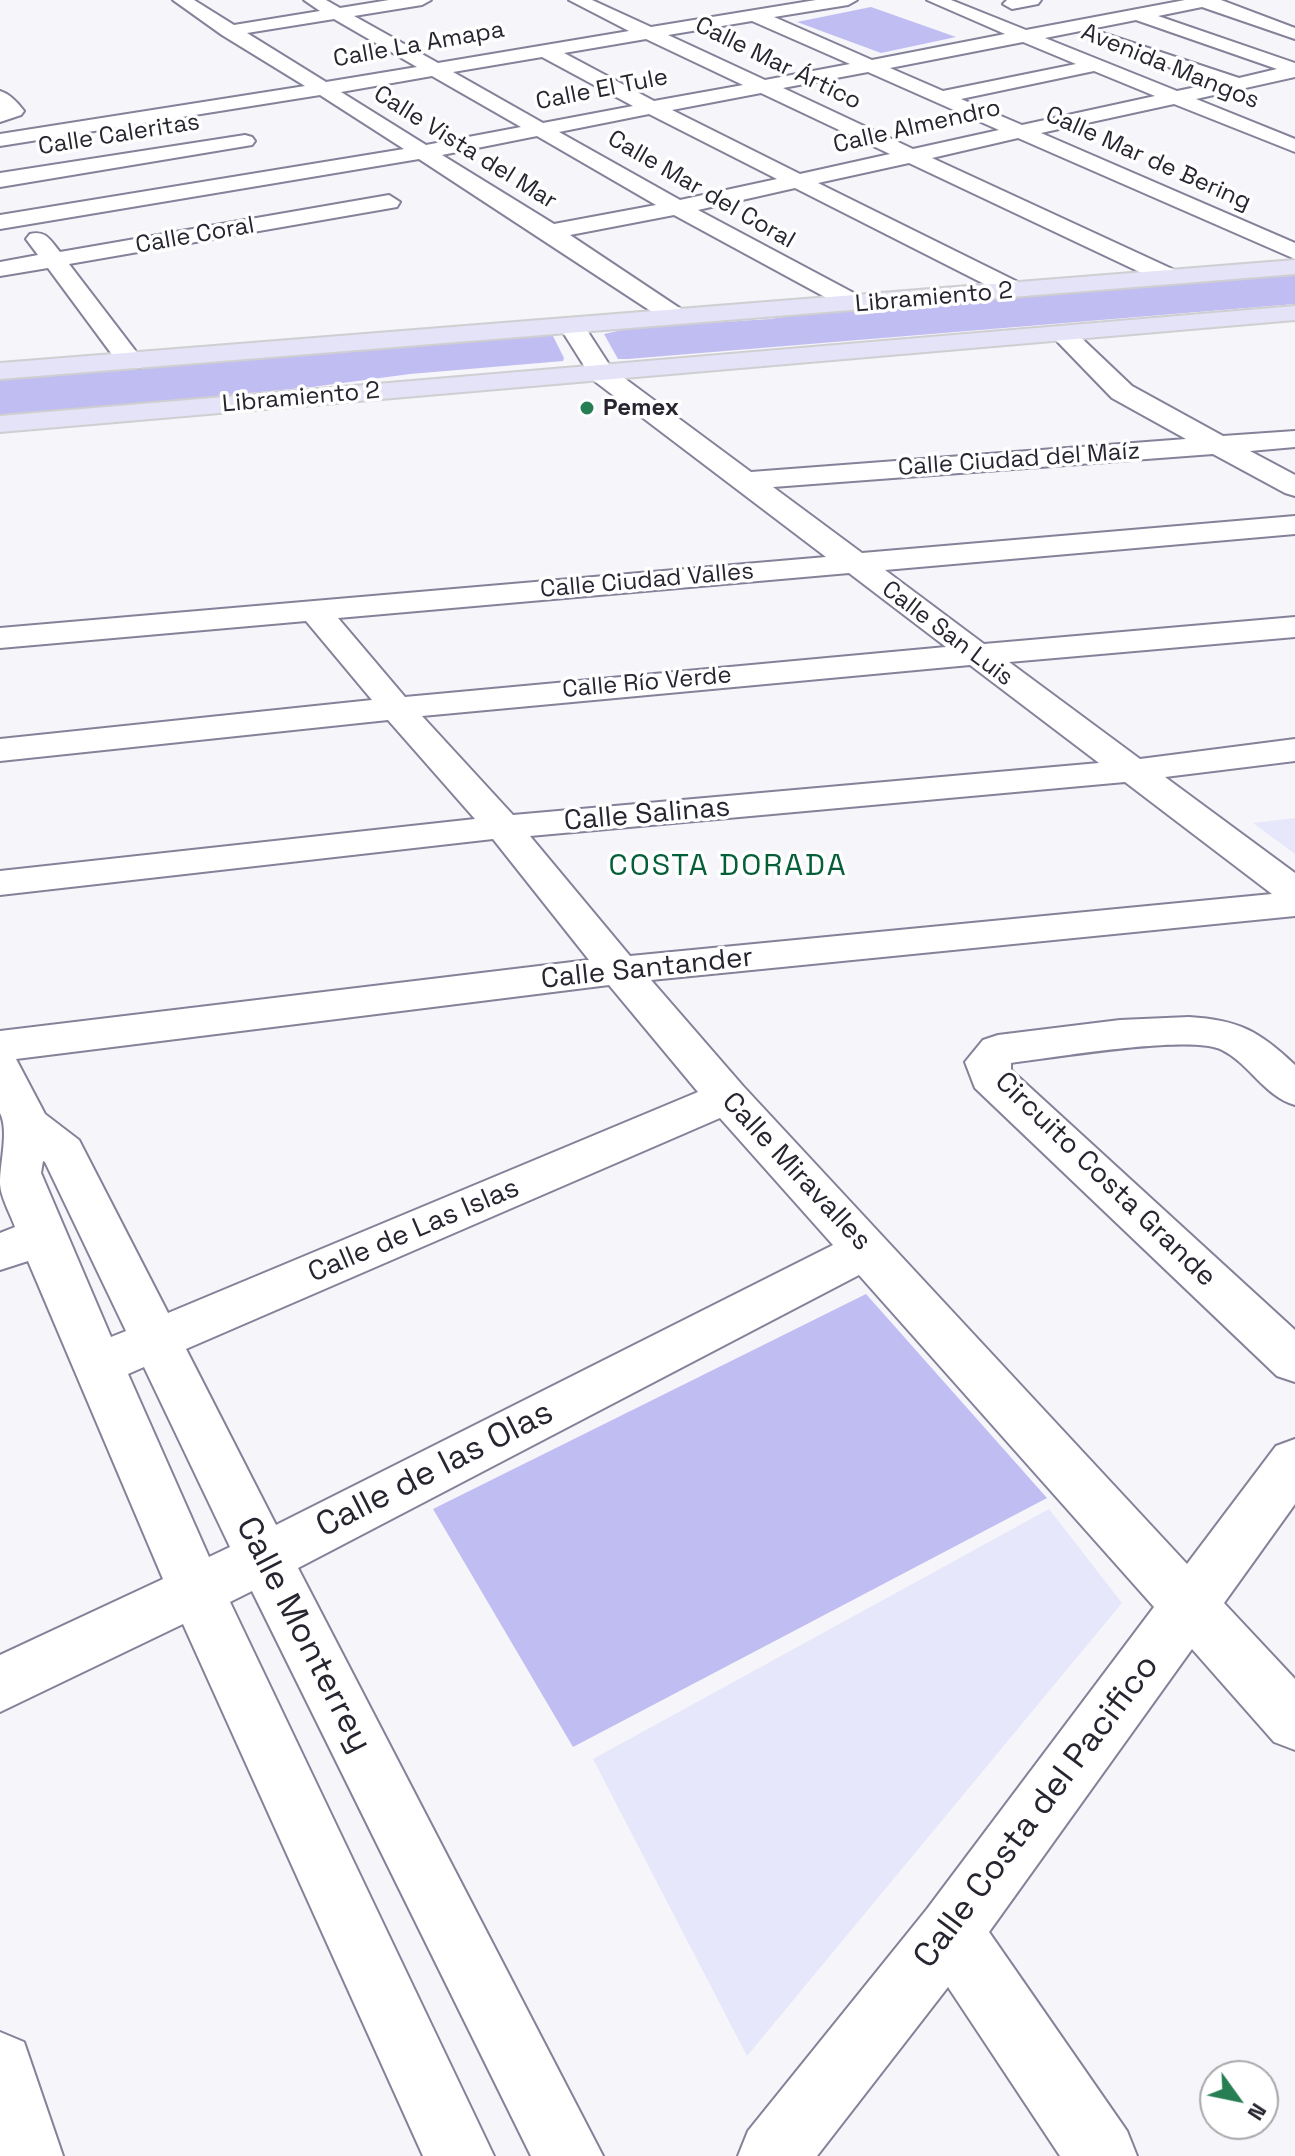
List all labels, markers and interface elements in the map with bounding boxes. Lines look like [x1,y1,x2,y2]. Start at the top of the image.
street label: Calle Mar Ártico [690,11,866,117]
street label: Calle La Amapa [331,16,507,74]
street label: Avenida Mangos [1077,18,1263,116]
street label: Calle El Tule [534,63,670,117]
street label: Calle Vista del Mar [368,80,562,216]
street label: Calle Almendro [831,94,1003,160]
street label: Calle Mar de Bering [1041,101,1255,217]
street label: Calle Caleritas [36,108,202,162]
street label: Calle Mar del Coral [602,125,800,255]
street label: Calle Coral [133,211,257,261]
street label: Libramiento 2 [854,277,1014,319]
street label: Libramiento 2 [221,377,381,419]
place label: Pemex [603,394,679,422]
marker: Pemex [578,399,596,417]
street label: Calle Ciudad del Maíz [897,437,1141,483]
street label: Calle Ciudad Valles [539,557,755,605]
street label: Calle San Luis [876,575,1018,693]
street label: Calle Río Verde [561,661,733,705]
street label: Calle Salinas [563,791,731,839]
district label: COSTA DORADA [608,849,848,885]
street label: Calle Santander [539,941,755,997]
street label: Circuito Costa Grande [987,1066,1223,1294]
street label: Calle Miravalles [714,1086,878,1258]
street label: Calle de Las Islas [304,1171,524,1291]
street label: Calle de las Olas [310,1393,560,1547]
street label: Calle Monterrey [226,1510,380,1760]
street label: Calle Costa del Pacifico [906,1647,1168,1977]
north arrow [1199,2060,1279,2140]
text: N [1242,2098,1273,2126]

